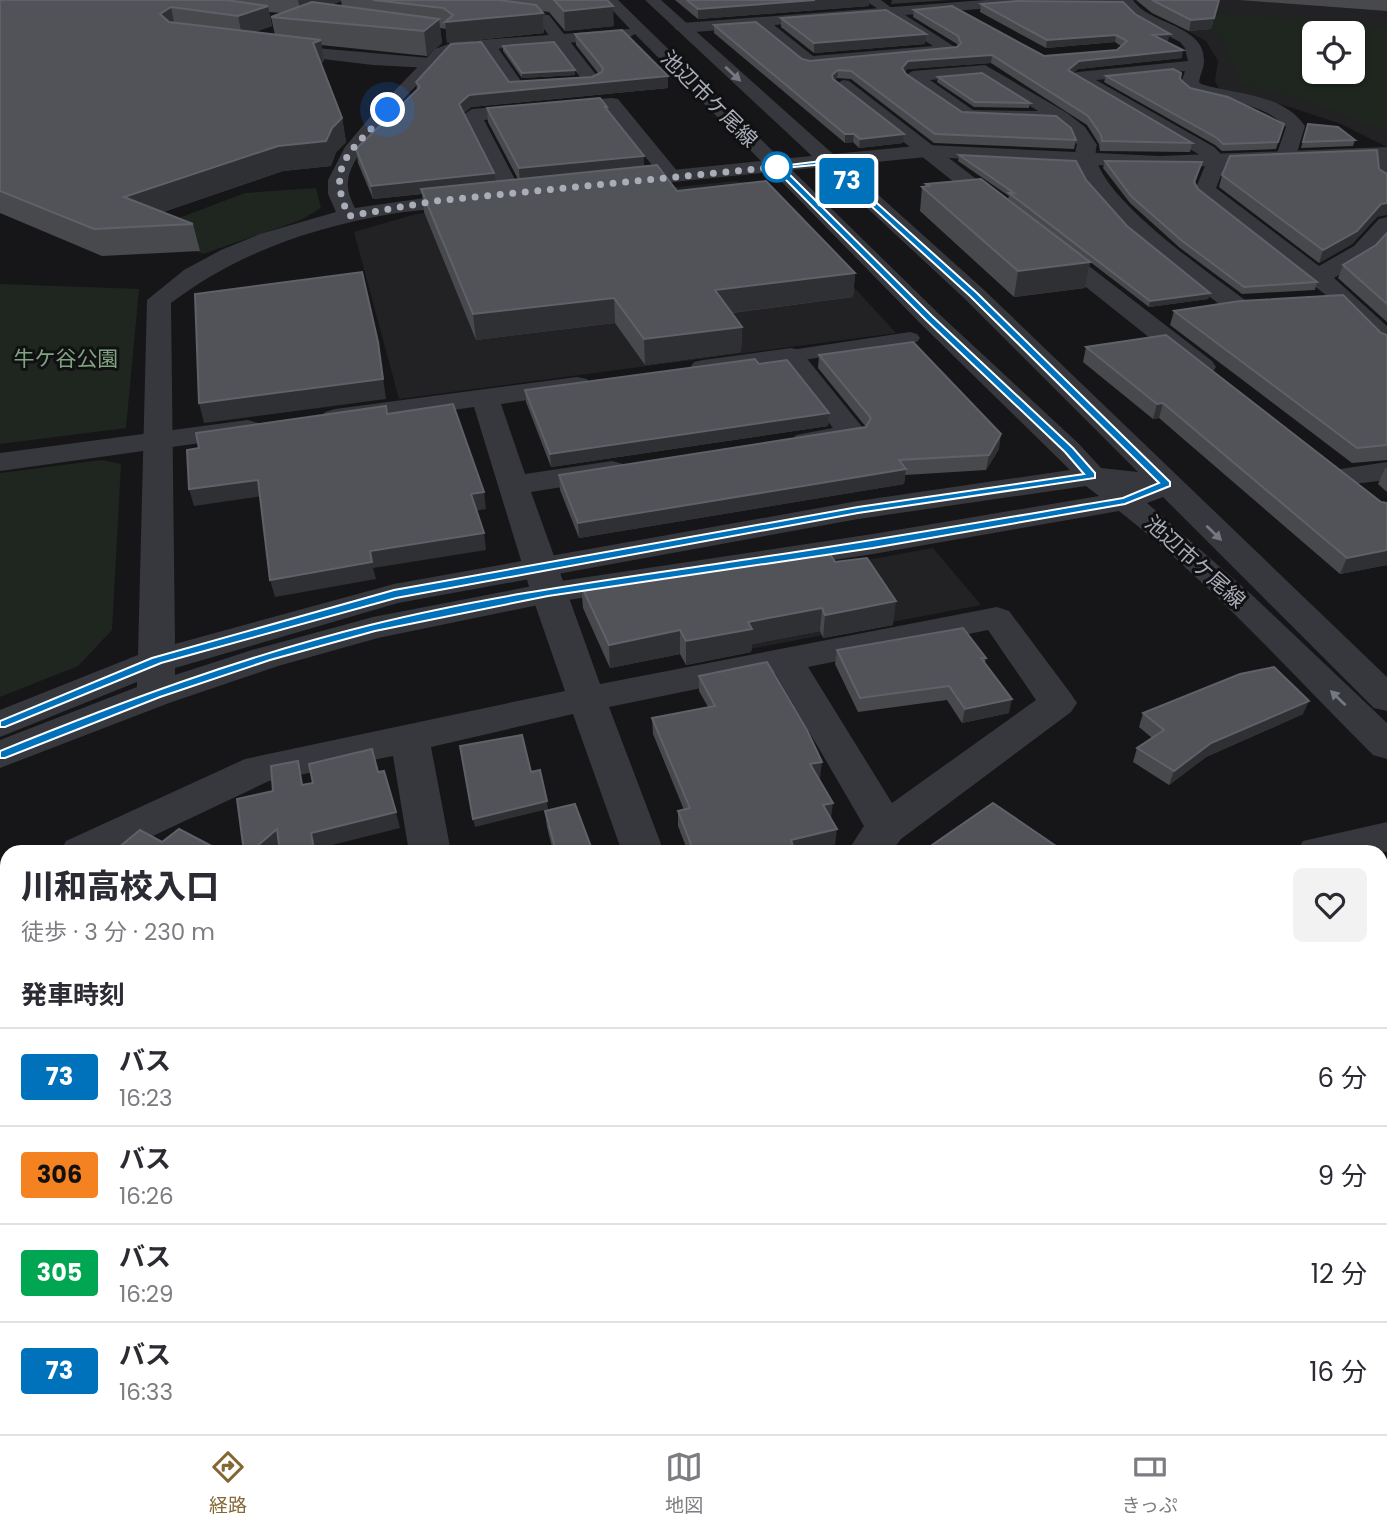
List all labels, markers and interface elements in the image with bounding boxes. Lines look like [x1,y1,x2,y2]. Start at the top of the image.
map controls [1302,21,1365,84]
button: locate [1302,21,1365,84]
street label: 池辺市ケ尾線 [655,44,764,153]
one-way arrow [724,66,741,82]
your location [370,92,405,127]
unlabelled marker [762,152,792,182]
line badge: 73 [816,158,878,204]
text: 73 [833,164,861,197]
park label: 牛ケ谷公園 [14,344,119,373]
street label: 池辺市ケ尾線 [1139,509,1252,615]
one-way arrow [1206,524,1223,541]
one-way arrow [1331,690,1347,707]
text: 川和高校入口 [21,863,219,910]
button: heart [1293,868,1367,942]
text: 徒歩 · 3 分 · 230 m [21,916,215,948]
text: 発車時刻 [21,977,125,1013]
text: バス [119,1043,171,1079]
text: 73 [46,1060,73,1093]
text: 6 分 [1318,1060,1367,1096]
text: 16:23 [119,1082,173,1114]
text: バス [119,1141,171,1177]
text: 306 [37,1158,82,1191]
text: 9 分 [1318,1158,1367,1194]
text: 16:26 [119,1180,174,1212]
text: バス [119,1239,171,1275]
text: 305 [37,1256,82,1289]
text: 12 分 [1311,1256,1367,1292]
text: 16:29 [119,1278,174,1310]
text: バス [119,1337,171,1373]
text: 73 [46,1354,73,1387]
text: 16 分 [1309,1354,1367,1390]
text: 16:33 [119,1376,173,1408]
tab: 経路 [209,1448,247,1520]
tab: 地図 [665,1448,703,1520]
tab: きっぷ [1122,1448,1178,1520]

